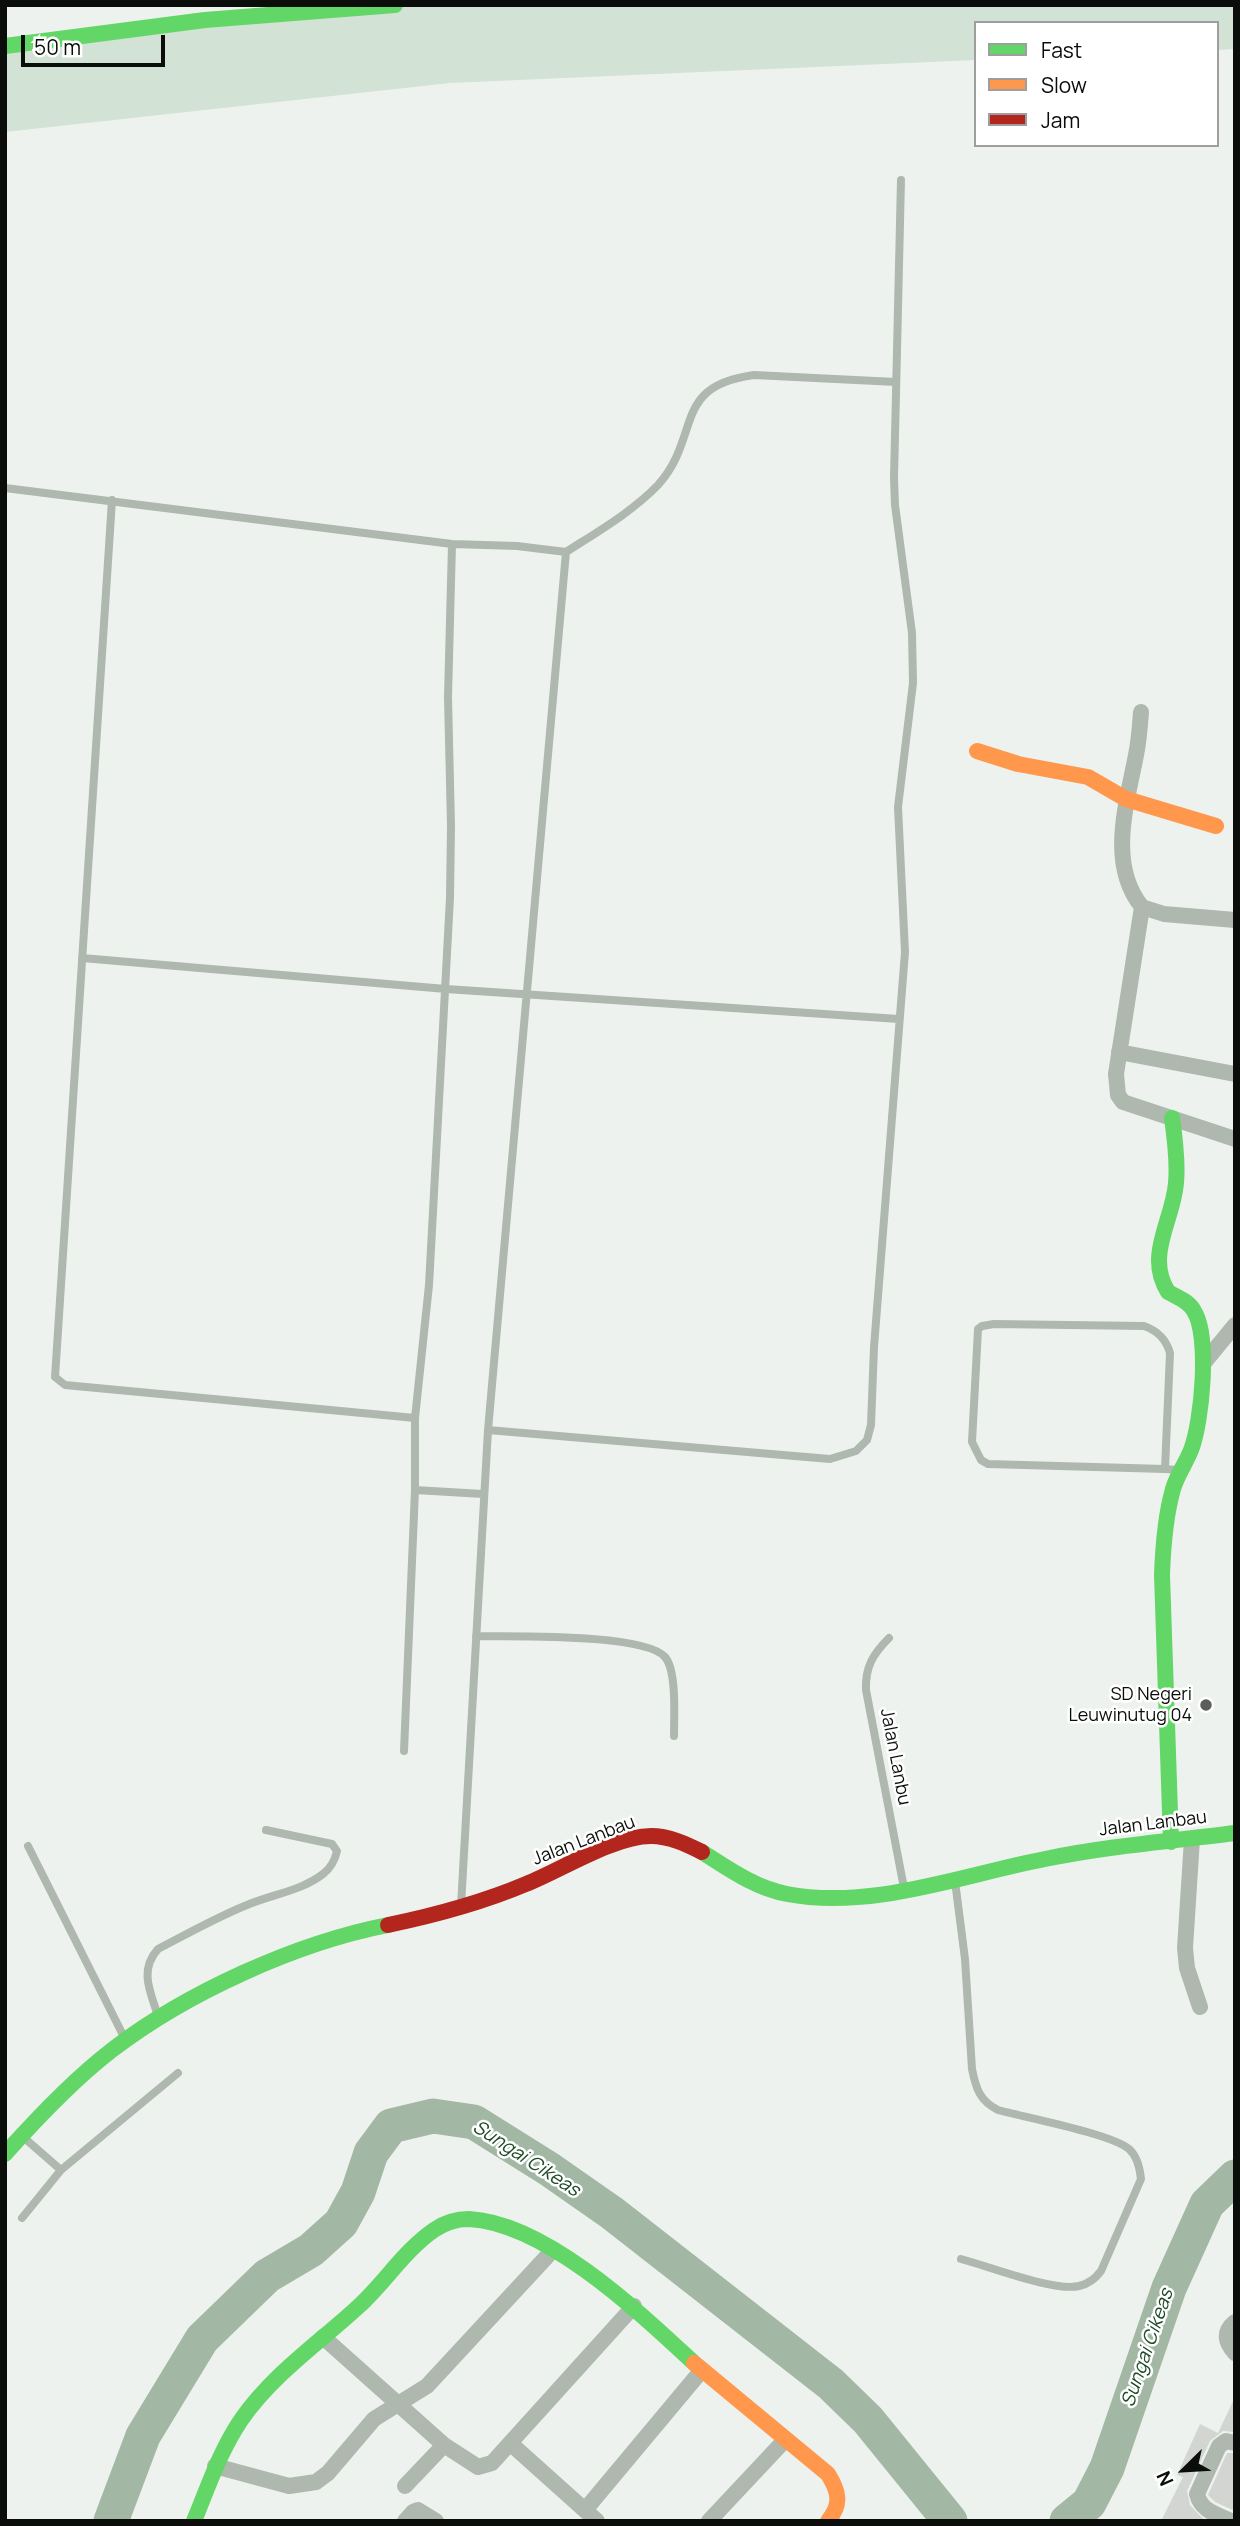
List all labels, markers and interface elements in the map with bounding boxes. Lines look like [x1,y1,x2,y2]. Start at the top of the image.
scale bar [24,21,168,65]
legend [974,21,1219,147]
text: 50 m [34,33,81,61]
text: Fast [1041,36,1082,64]
text: Slow [1041,71,1087,99]
text: Jam [1041,106,1080,134]
place label: SD Negeri Leuwinutug 04 [1068,1684,1192,1726]
marker: SD Negeri Leuwinutug 04 [1198,1697,1214,1713]
street label: Jalan Lanbu [875,1707,915,1807]
street label: Jalan Lanbau [1098,1807,1208,1841]
street label: Jalan Lanbau [530,1812,638,1870]
water label: Sungai Cikeas [468,2116,584,2202]
water label: Sungai Cikeas [1117,2286,1179,2410]
north arrow [1149,2435,1219,2505]
text: N [1150,2467,1179,2490]

